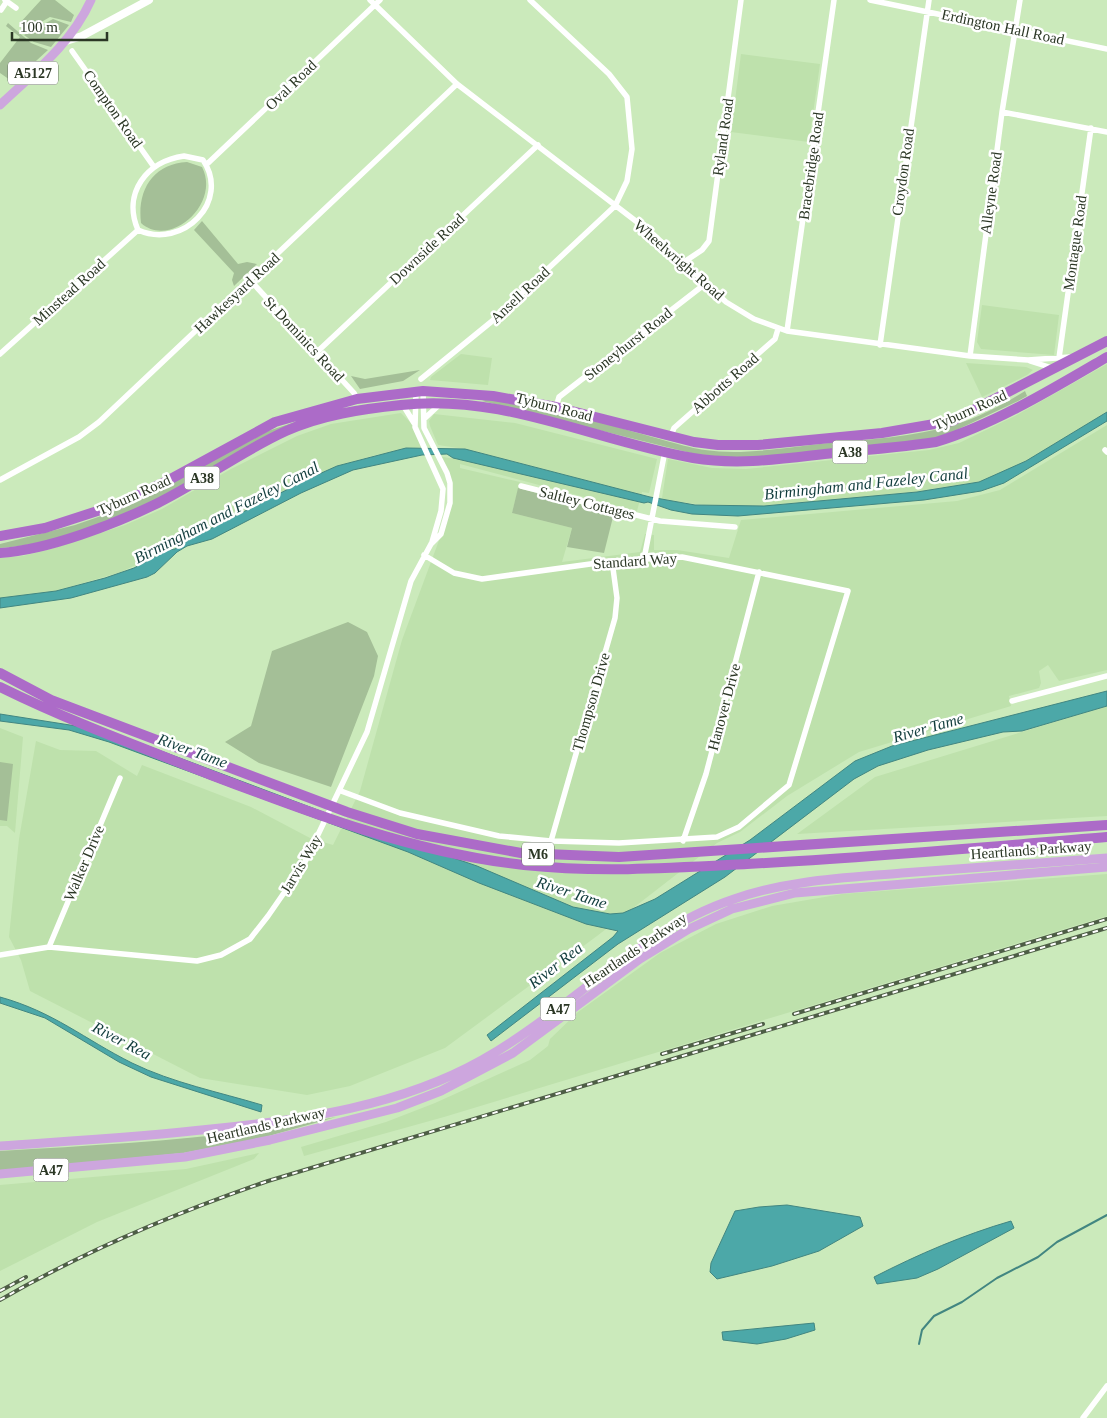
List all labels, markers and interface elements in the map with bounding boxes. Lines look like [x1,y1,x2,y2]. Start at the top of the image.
street label: Erdington Hall Road [940,6,1066,48]
scale bar [12,10,108,42]
text: 100 m [20,19,58,35]
street label: Oval Road [262,56,320,113]
road number: A5127 [8,62,58,84]
street label: Compton Road [80,67,146,151]
street label: Ryland Road [710,97,736,177]
street label: Bracebridge Road [796,111,827,221]
street label: Croydon Road [889,127,917,217]
street label: Alleyne Road [977,150,1005,235]
street label: Montague Road [1060,194,1090,292]
street label: Downside Road [386,210,468,288]
street label: Wheelwright Road [631,217,728,304]
street label: Hawkesyard Road [191,249,283,336]
street label: Minstead Road [30,255,109,328]
street label: Ansell Road [487,263,553,326]
street label: St Dominics Road [261,293,348,385]
street label: Stoneyhurst Road [581,304,676,383]
street label: Abbotts Road [688,349,762,416]
street label: Tyburn Road [931,387,1010,433]
street label: Tyburn Road [514,390,595,424]
road number: A38 [832,441,868,464]
water label: Birmingham and Fazeley Canal [131,458,322,567]
water label: Birmingham and Fazeley Canal [763,464,969,504]
road number: A38 [184,466,220,489]
street label: Tyburn Road [95,472,174,518]
street label: Saltley Cottages [538,483,637,523]
street label: Standard Way [593,550,678,572]
street label: Thompson Drive [569,650,613,753]
street label: Hanover Drive [705,661,743,752]
water label: River Tame [890,709,965,746]
water label: River Tame [155,730,230,771]
street label: Walker Drive [61,822,107,903]
street label: Jarvis Way [277,831,325,896]
street label: Heartlands Parkway [970,838,1093,862]
road number: M6 [522,842,554,866]
water label: River Tame [534,873,609,912]
street label: Heartlands Parkway [580,909,690,991]
water label: River Rea [524,939,586,992]
road number: A47 [540,998,576,1021]
water label: River Rea [89,1018,154,1063]
street label: Heartlands Parkway [205,1103,327,1146]
road number: A47 [34,1158,68,1182]

